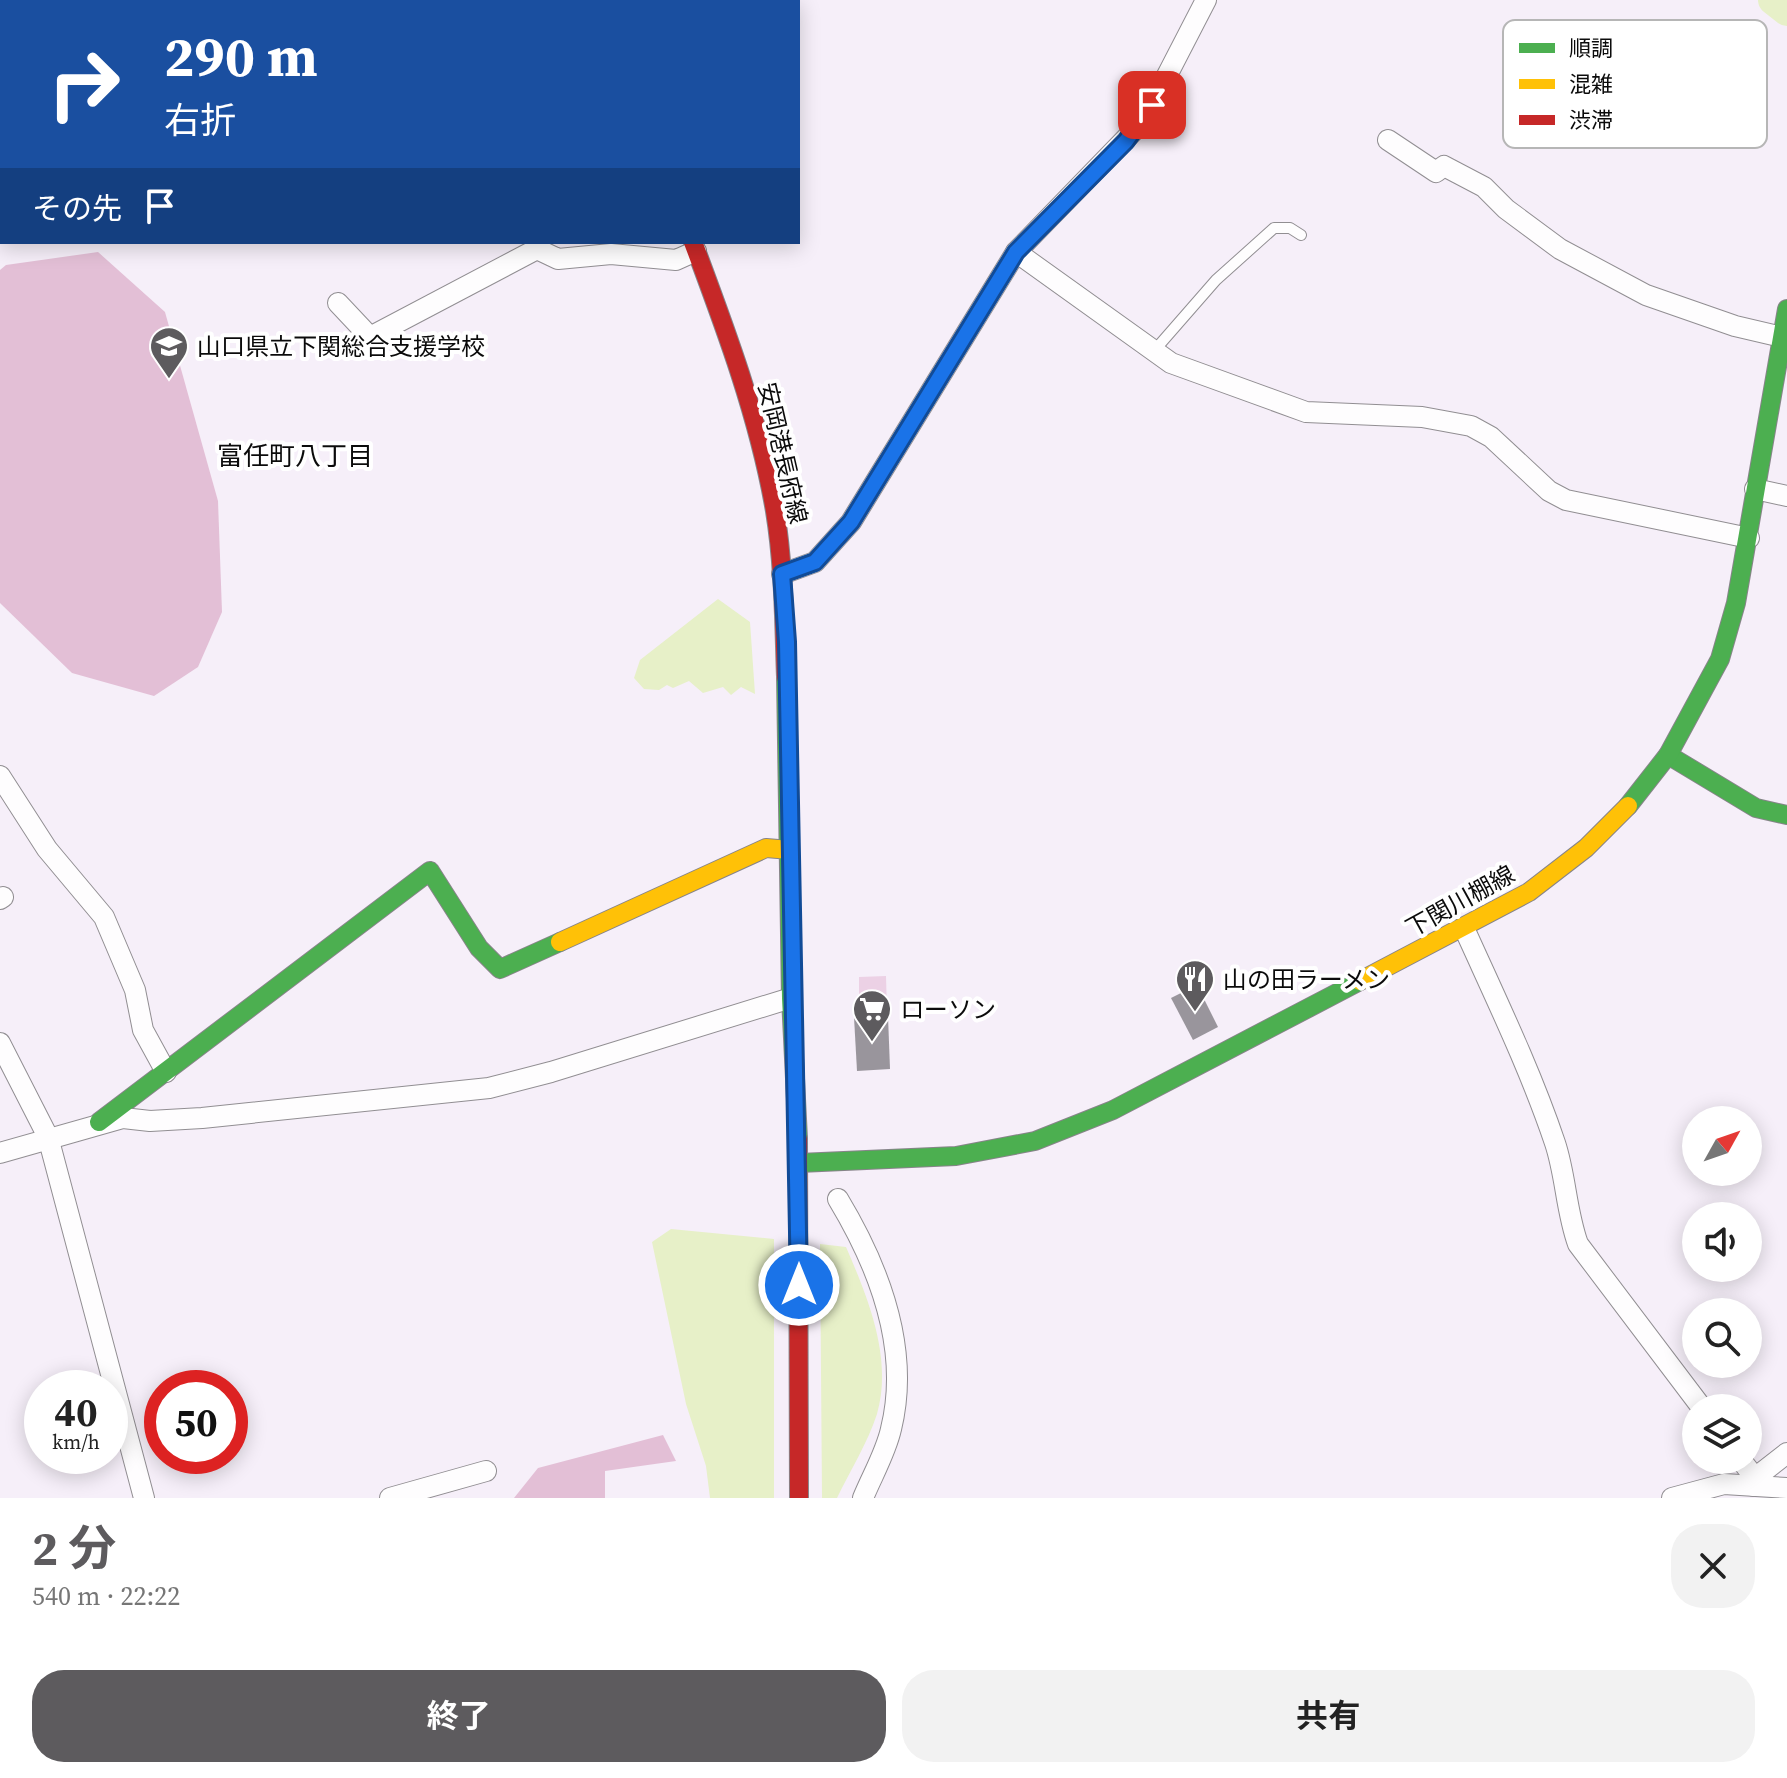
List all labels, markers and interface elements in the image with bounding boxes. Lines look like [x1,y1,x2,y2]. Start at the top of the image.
text: 290 m [164,18,318,95]
legend [1503,20,1767,148]
icon: right [32,32,136,136]
text: 順調 [1569,33,1613,63]
text: 混雑 [1569,69,1613,99]
pin [1118,71,1186,139]
icon: arrive [1130,83,1174,127]
text: 右折 [164,96,236,145]
text: 渋滞 [1569,105,1613,135]
icon: arrive [138,184,182,228]
text: その先 [32,188,122,229]
school or university icon: 山口県立下関総合支援学校 [148,325,190,380]
place label: 山口県立下関総合支援学校 [197,330,485,363]
street label: 安岡港長府線 [751,379,815,527]
district label: 富任町八丁目 [217,438,373,474]
street label: 下関川棚線 [1400,857,1520,945]
restaurant icon: 山の田ラーメン [1174,958,1216,1013]
place label: 山の田ラーメン [1223,963,1390,996]
supermarket icon: ローソン [851,988,893,1043]
place label: ローソン [900,993,996,1026]
north arrow [1682,1106,1762,1186]
map controls [1682,1106,1762,1474]
button: sound [1682,1202,1762,1282]
position arrow [757,1243,841,1327]
button: search [1682,1298,1762,1378]
speed limit sign: 50 [144,1370,248,1474]
text: 40 [54,1385,98,1439]
button: layers [1682,1394,1762,1474]
text: km/h [52,1428,100,1456]
text: 2 分 [32,1515,116,1581]
button: close [1671,1524,1755,1608]
text: 540 m · 22:22 [32,1578,180,1614]
button: 終了 [32,1670,886,1762]
button: 共有 [902,1670,1755,1762]

